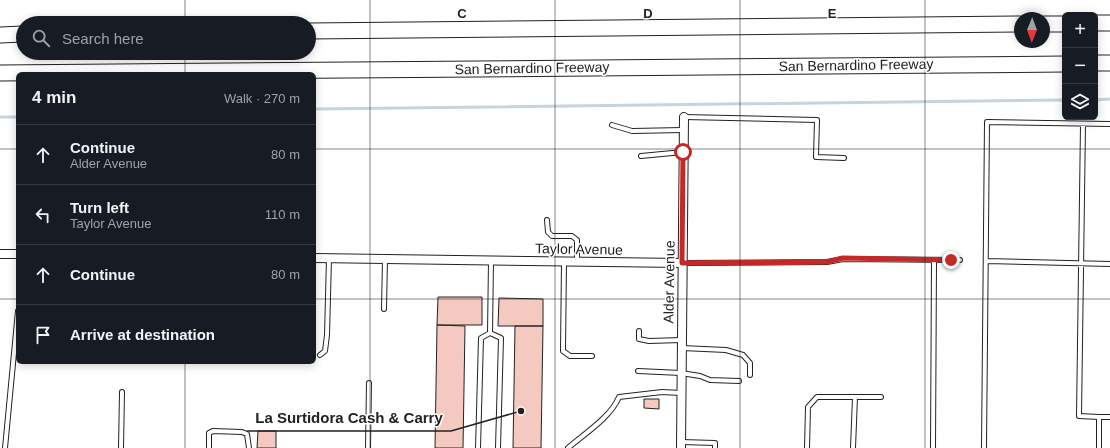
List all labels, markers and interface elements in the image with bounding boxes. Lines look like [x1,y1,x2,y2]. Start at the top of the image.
text: C [457,6,467,21]
text: D [643,6,653,21]
text: E [828,6,837,21]
north arrow [1014,12,1050,48]
map controls [1062,12,1098,120]
button: + [1062,12,1098,48]
search box [16,16,316,60]
icon: search [30,27,52,49]
text: Search here [62,30,144,47]
button: − [1062,48,1098,84]
street label: San Bernardino Freeway [778,56,934,74]
street label: San Bernardino Freeway [454,59,610,77]
button: layers [1062,84,1098,120]
text: 4 min [32,88,76,107]
text: Walk · 270 m [224,91,300,106]
text: Continue [70,139,135,156]
route start [674,143,692,161]
icon: ahead [32,144,54,166]
text: 80 m [271,147,300,162]
text: Alder Avenue [70,156,147,171]
text: Turn left [70,199,129,216]
icon: left [32,204,54,226]
text: 110 m [265,207,300,222]
text: Taylor Avenue [70,216,151,231]
street label: Taylor Avenue [535,240,623,258]
street label: Alder Avenue [660,240,678,324]
route end [942,251,960,269]
icon: ahead [32,264,54,286]
text: Continue [70,266,135,283]
text: 80 m [271,267,300,282]
icon: arrive [32,324,54,346]
text: Arrive at destination [70,326,215,343]
callout: La Surtidora Cash & Carry [247,404,451,431]
text: La Surtidora Cash & Carry [255,409,443,426]

